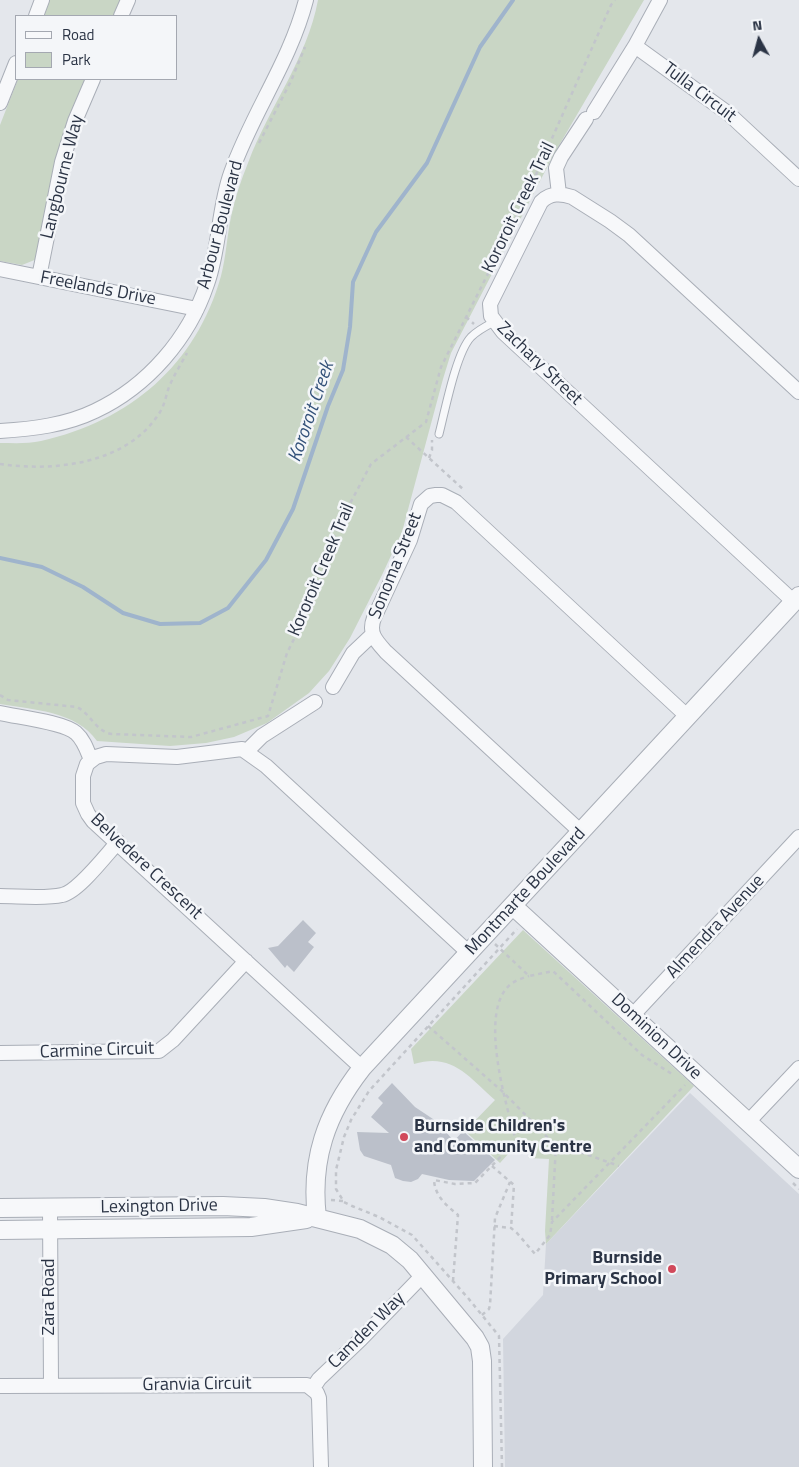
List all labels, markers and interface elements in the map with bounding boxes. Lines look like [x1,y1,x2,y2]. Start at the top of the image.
text: N [751,14,763,36]
legend [15,15,178,80]
north arrow [734,15,784,65]
text: Road [62,23,94,46]
text: Park [62,48,91,71]
street label: Tulla Circuit [658,58,740,128]
street label: Langbourne Way [37,113,89,241]
street label: Kororoit Creek Trail [478,139,560,277]
street label: Arbour Boulevard [193,158,249,292]
street label: Freelands Drive [38,267,158,311]
street label: Zachary Street [492,318,586,410]
water label: Kororoit Creek [284,359,340,465]
street label: Kororoit Creek Trail [284,500,360,640]
street label: Sonoma Street [365,510,427,622]
street label: Belvedere Crescent [85,809,207,925]
street label: Montmarte Boulevard [461,824,591,960]
street label: Almendra Avenue [663,871,769,983]
street label: Dominion Drive [606,989,706,1085]
street label: Carmine Circuit [40,1038,154,1064]
place label: Burnside Children's and Community Centre [414,1116,592,1158]
marker: Burnside Children's and Community Centre [398,1131,410,1143]
street label: Lexington Drive [100,1195,218,1219]
place label: Burnside Primary School [544,1248,662,1290]
street label: Zara Road [39,1259,61,1335]
marker: Burnside Primary School [666,1263,678,1275]
street label: Camden Way [324,1288,410,1374]
street label: Granvia Circuit [142,1373,252,1397]

